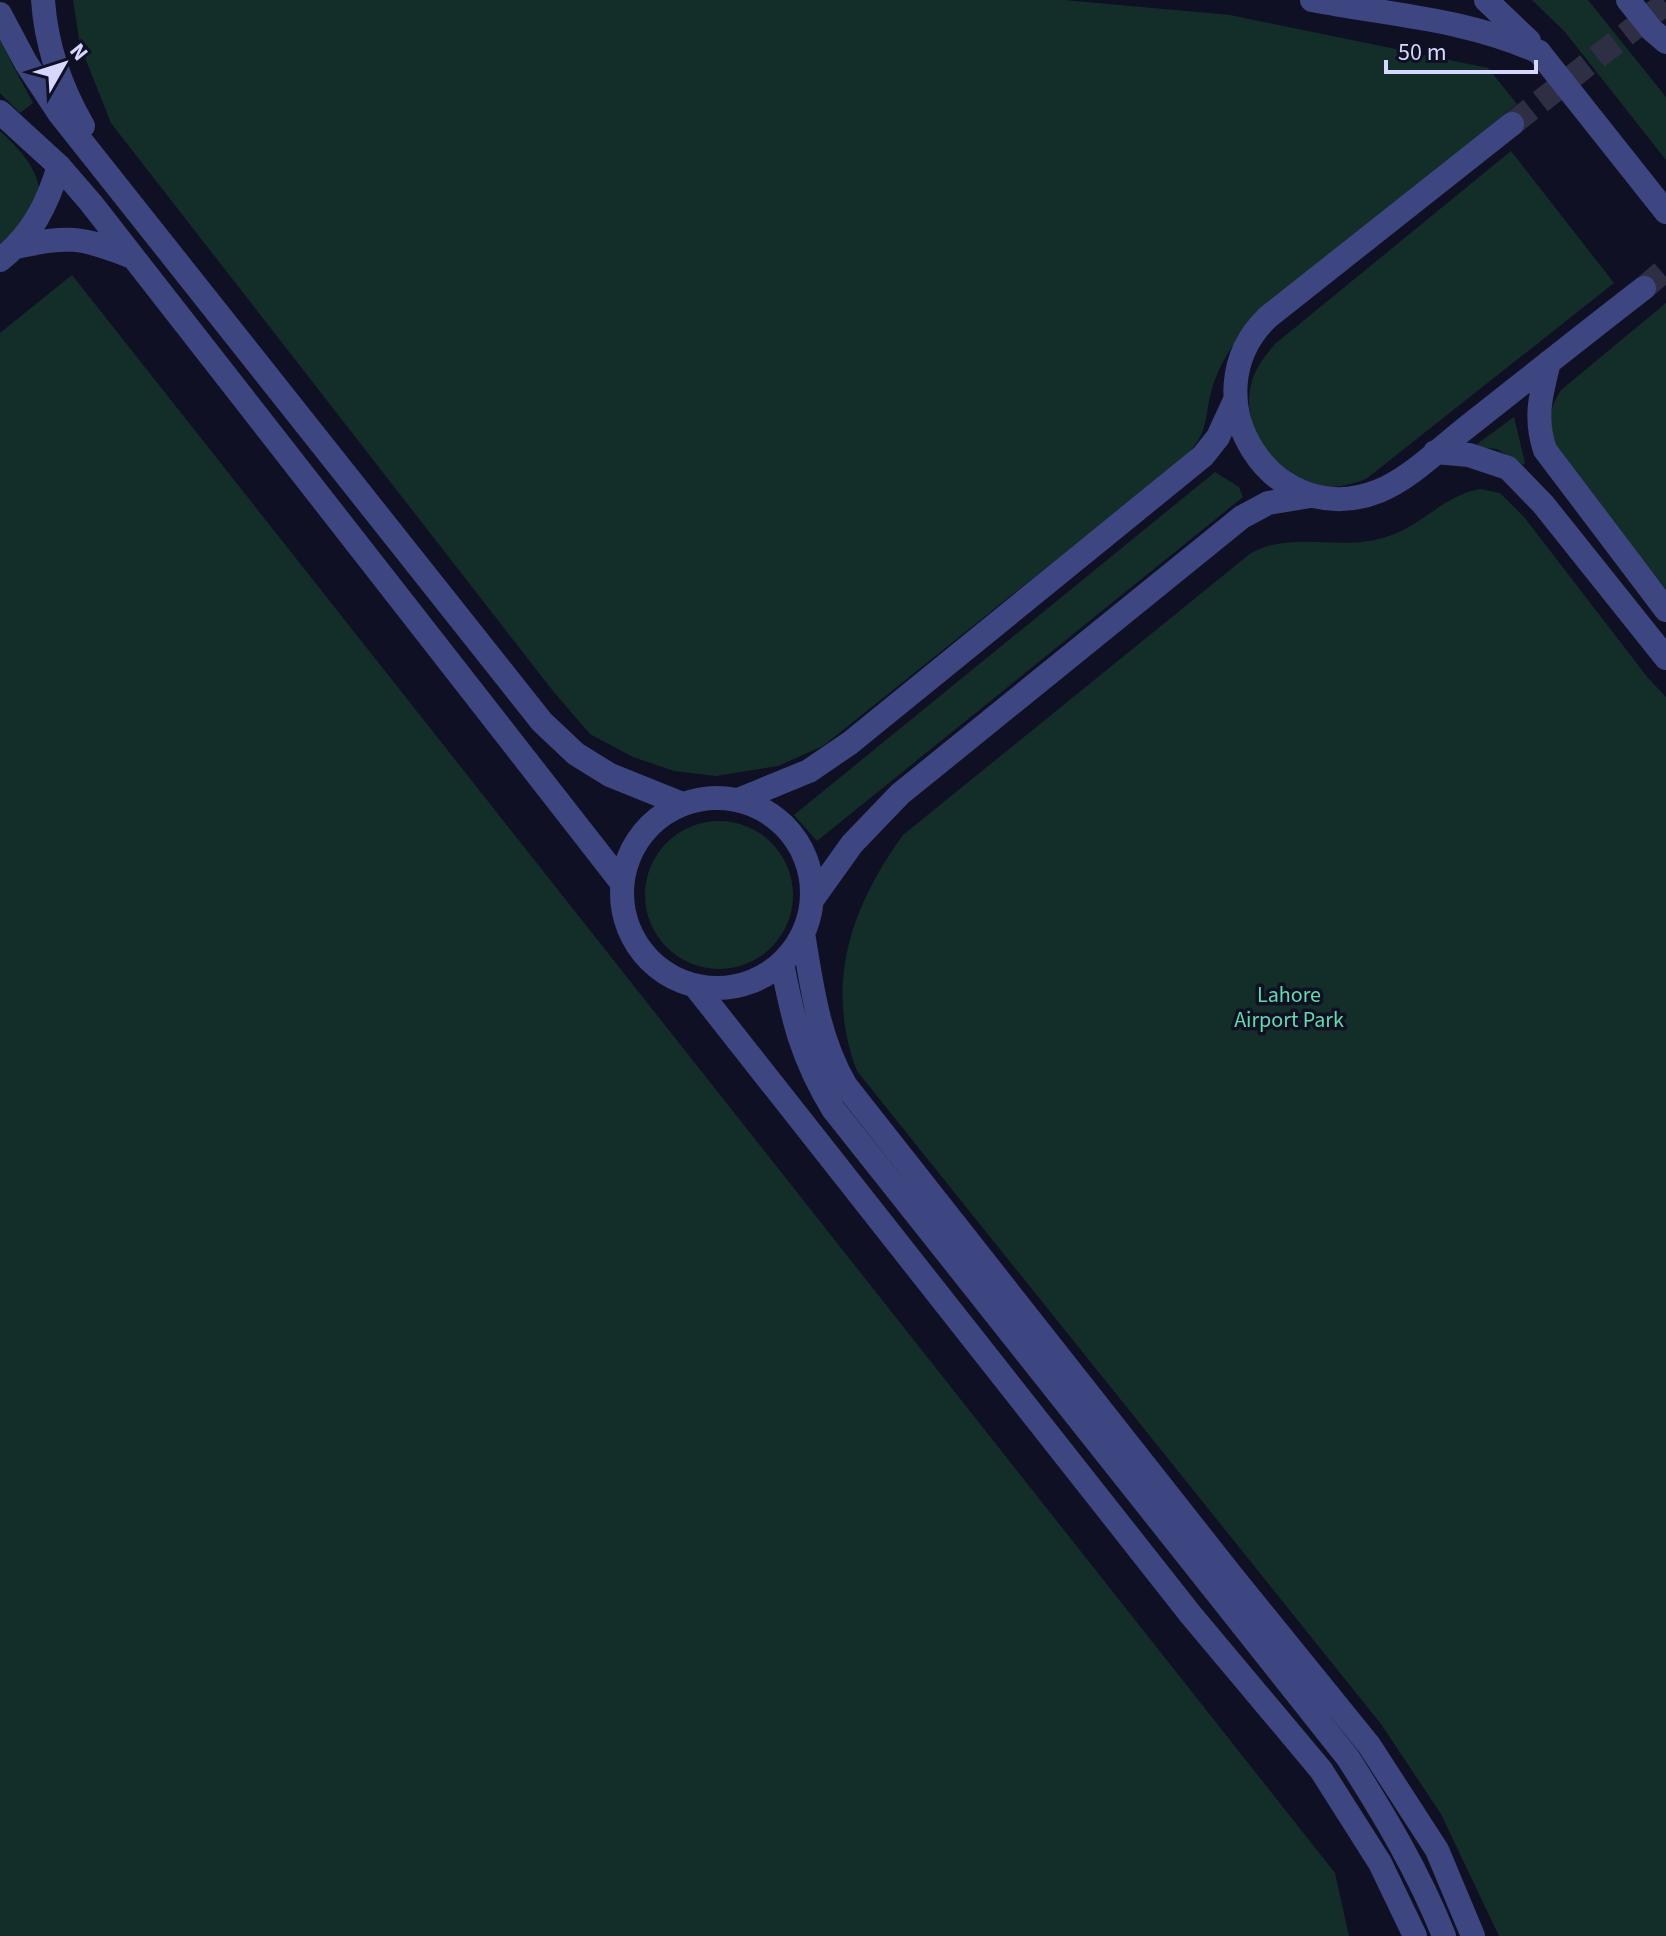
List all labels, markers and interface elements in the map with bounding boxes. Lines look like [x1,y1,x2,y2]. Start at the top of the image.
north arrow [24,24,104,104]
scale bar [1386,24,1536,74]
text: 50 m [1398,35,1447,70]
text: N [62,36,96,68]
park label: Lahore Airport Park [1234,979,1344,1036]

